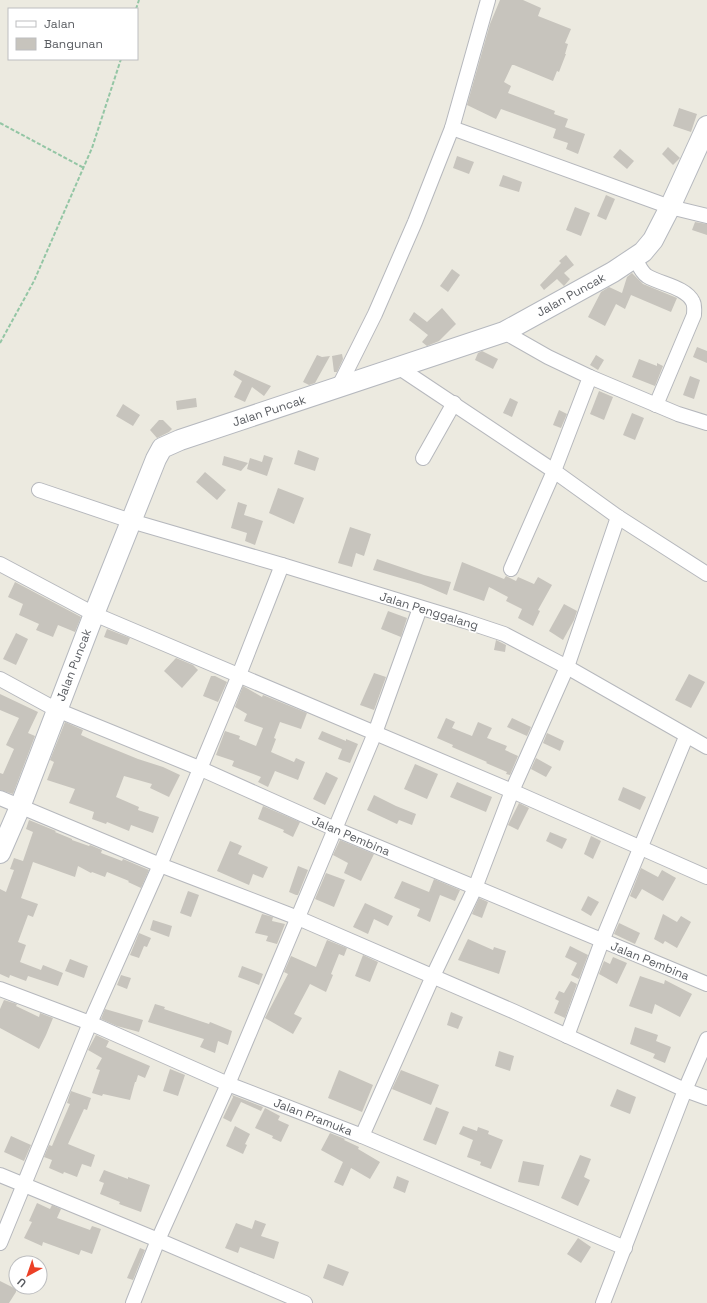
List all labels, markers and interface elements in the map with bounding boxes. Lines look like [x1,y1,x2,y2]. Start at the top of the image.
legend [8,8,138,60]
text: Jalan [44,16,75,32]
text: Bangunan [44,36,103,52]
street label: Jalan Puncak [534,269,609,321]
street label: Jalan Puncak [230,391,308,430]
street label: Jalan Penggalang [378,588,480,634]
street label: Jalan Puncak [53,626,95,704]
street label: Jalan Pembina [310,812,393,860]
street label: Jalan Pembina [608,938,692,984]
street label: Jalan Pramuka [271,1095,355,1139]
north arrow [8,1255,48,1295]
text: U [14,1275,29,1290]

